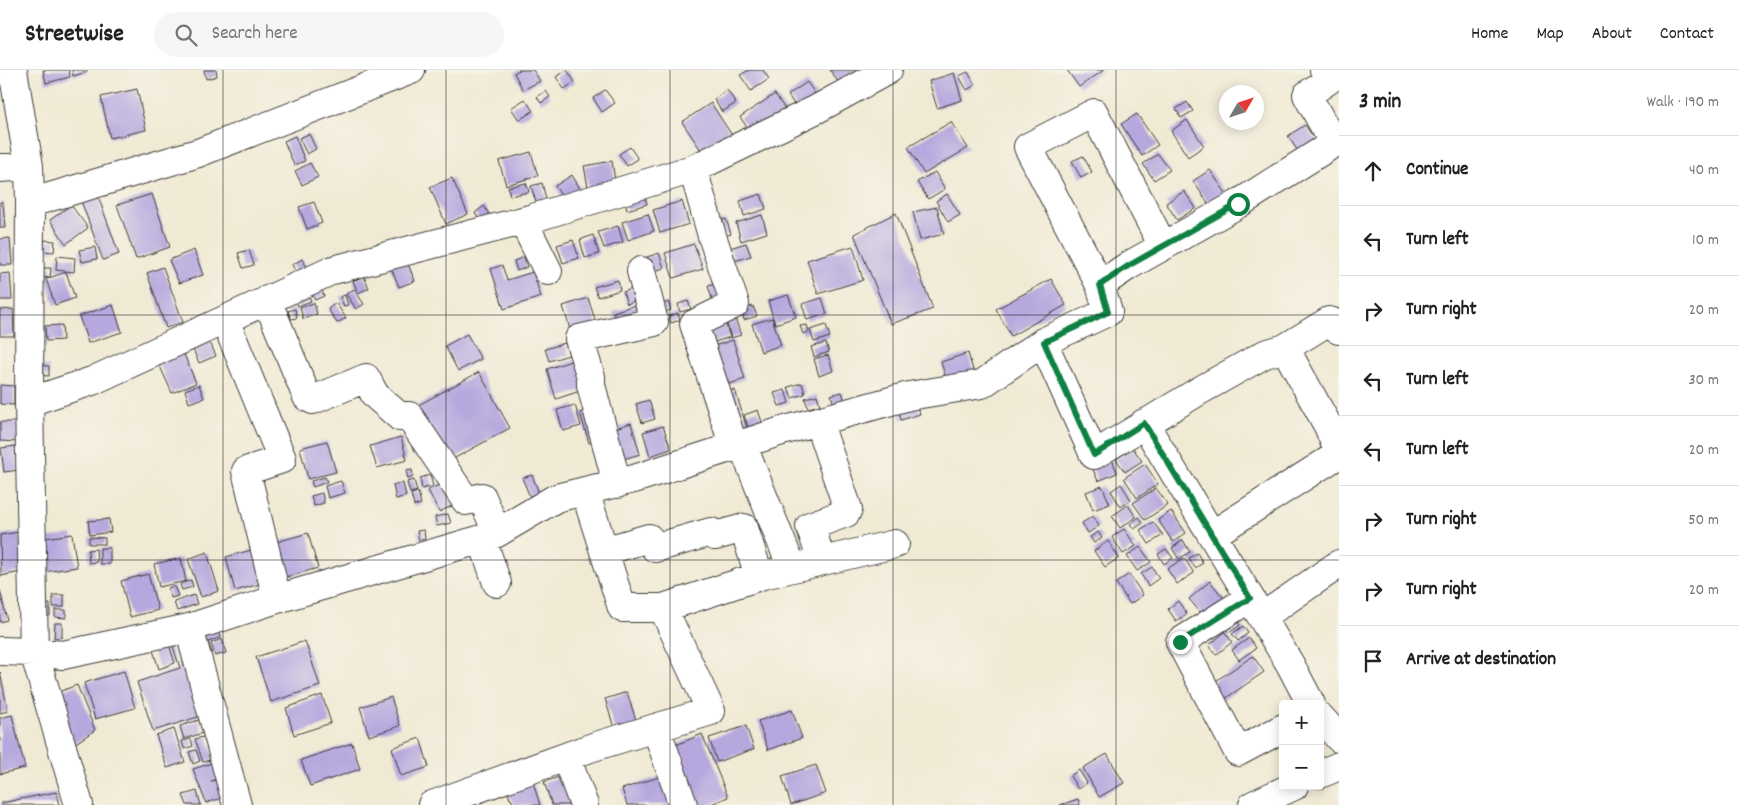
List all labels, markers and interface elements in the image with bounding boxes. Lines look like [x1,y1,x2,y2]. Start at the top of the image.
search box [154,12,504,57]
text: Streetwise [25,18,124,52]
icon: search [172,21,200,49]
text: Search here [212,21,298,48]
text: Home [1471,22,1508,47]
text: Map [1536,22,1564,47]
text: About [1592,22,1632,47]
text: Contact [1660,22,1714,47]
north arrow [1219,85,1264,130]
text: 3 min [1359,88,1401,118]
text: Walk · 190 m [1647,91,1719,114]
icon: ahead [1359,157,1387,185]
text: Continue [1406,157,1468,184]
text: 40 m [1689,159,1719,182]
route start [1227,193,1250,216]
icon: left [1359,227,1387,255]
text: Turn left [1406,227,1469,254]
text: 10 m [1692,229,1719,252]
icon: right [1359,297,1387,325]
text: Turn right [1406,297,1477,324]
text: 20 m [1689,299,1719,322]
icon: left [1359,367,1387,395]
text: Turn left [1406,367,1469,394]
text: 30 m [1689,369,1719,392]
icon: left [1359,437,1387,465]
text: Turn left [1406,437,1469,464]
text: 20 m [1689,439,1719,462]
icon: right [1359,507,1387,535]
text: Turn right [1406,507,1477,534]
text: 50 m [1688,509,1719,532]
icon: right [1359,577,1387,605]
text: Turn right [1406,577,1477,604]
text: 20 m [1689,579,1719,602]
route end [1169,631,1192,654]
icon: arrive [1359,647,1387,675]
text: Arrive at destination [1406,647,1556,674]
map controls [1279,700,1324,790]
button: + [1279,700,1324,745]
button: − [1279,745,1324,790]

